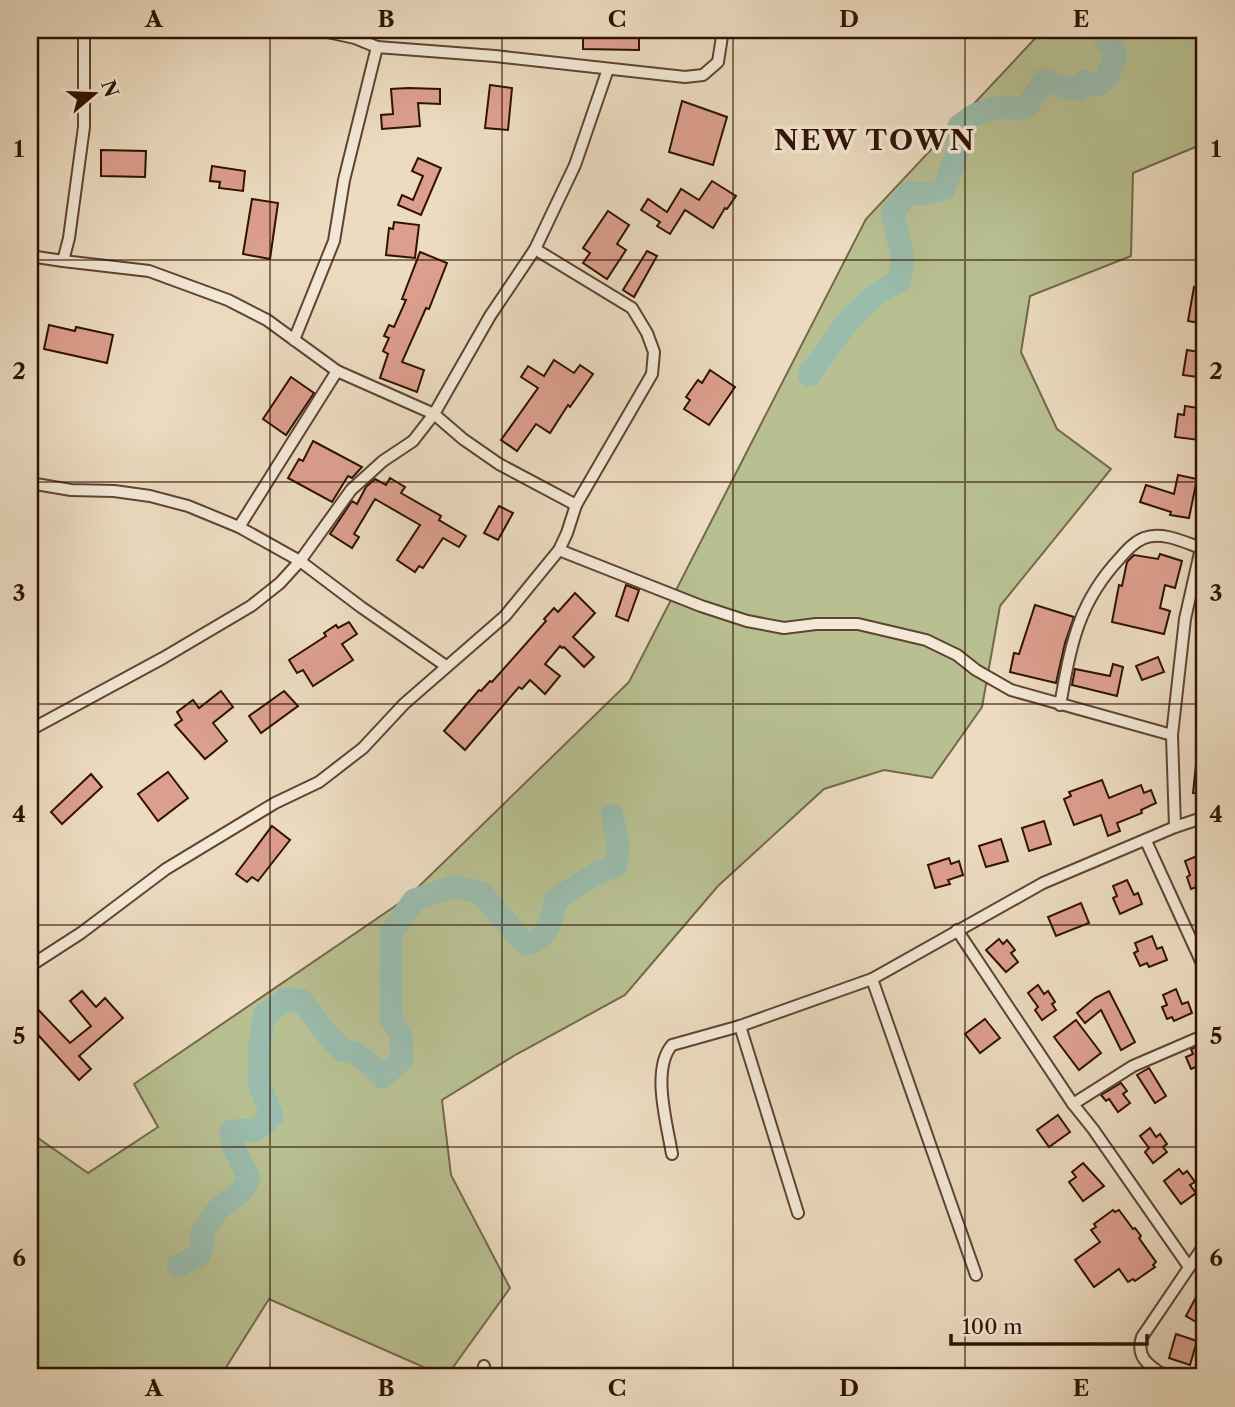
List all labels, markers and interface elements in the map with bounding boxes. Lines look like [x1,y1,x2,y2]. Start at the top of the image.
text: A [144,5,164,33]
text: B [377,5,395,33]
text: C [608,5,626,33]
text: D [839,5,859,33]
text: E [1073,5,1089,33]
north arrow [60,60,130,130]
text: N [96,77,123,100]
district label: NEW TOWN [774,123,976,157]
text: 1 [14,135,25,163]
text: 1 [1211,135,1222,163]
text: 2 [12,357,26,385]
text: 2 [1209,357,1223,385]
text: 3 [13,579,26,607]
text: 3 [1210,579,1223,607]
text: 4 [12,800,26,828]
text: 4 [1209,800,1223,828]
text: 5 [13,1022,25,1050]
text: 5 [1210,1022,1222,1050]
text: 6 [12,1244,26,1272]
text: 6 [1209,1244,1223,1272]
scale bar [951,1302,1148,1346]
text: 100 m [962,1314,1023,1339]
text: A [144,1374,164,1402]
text: B [377,1374,395,1402]
text: C [608,1374,626,1402]
text: D [839,1374,859,1402]
text: E [1073,1374,1089,1402]

